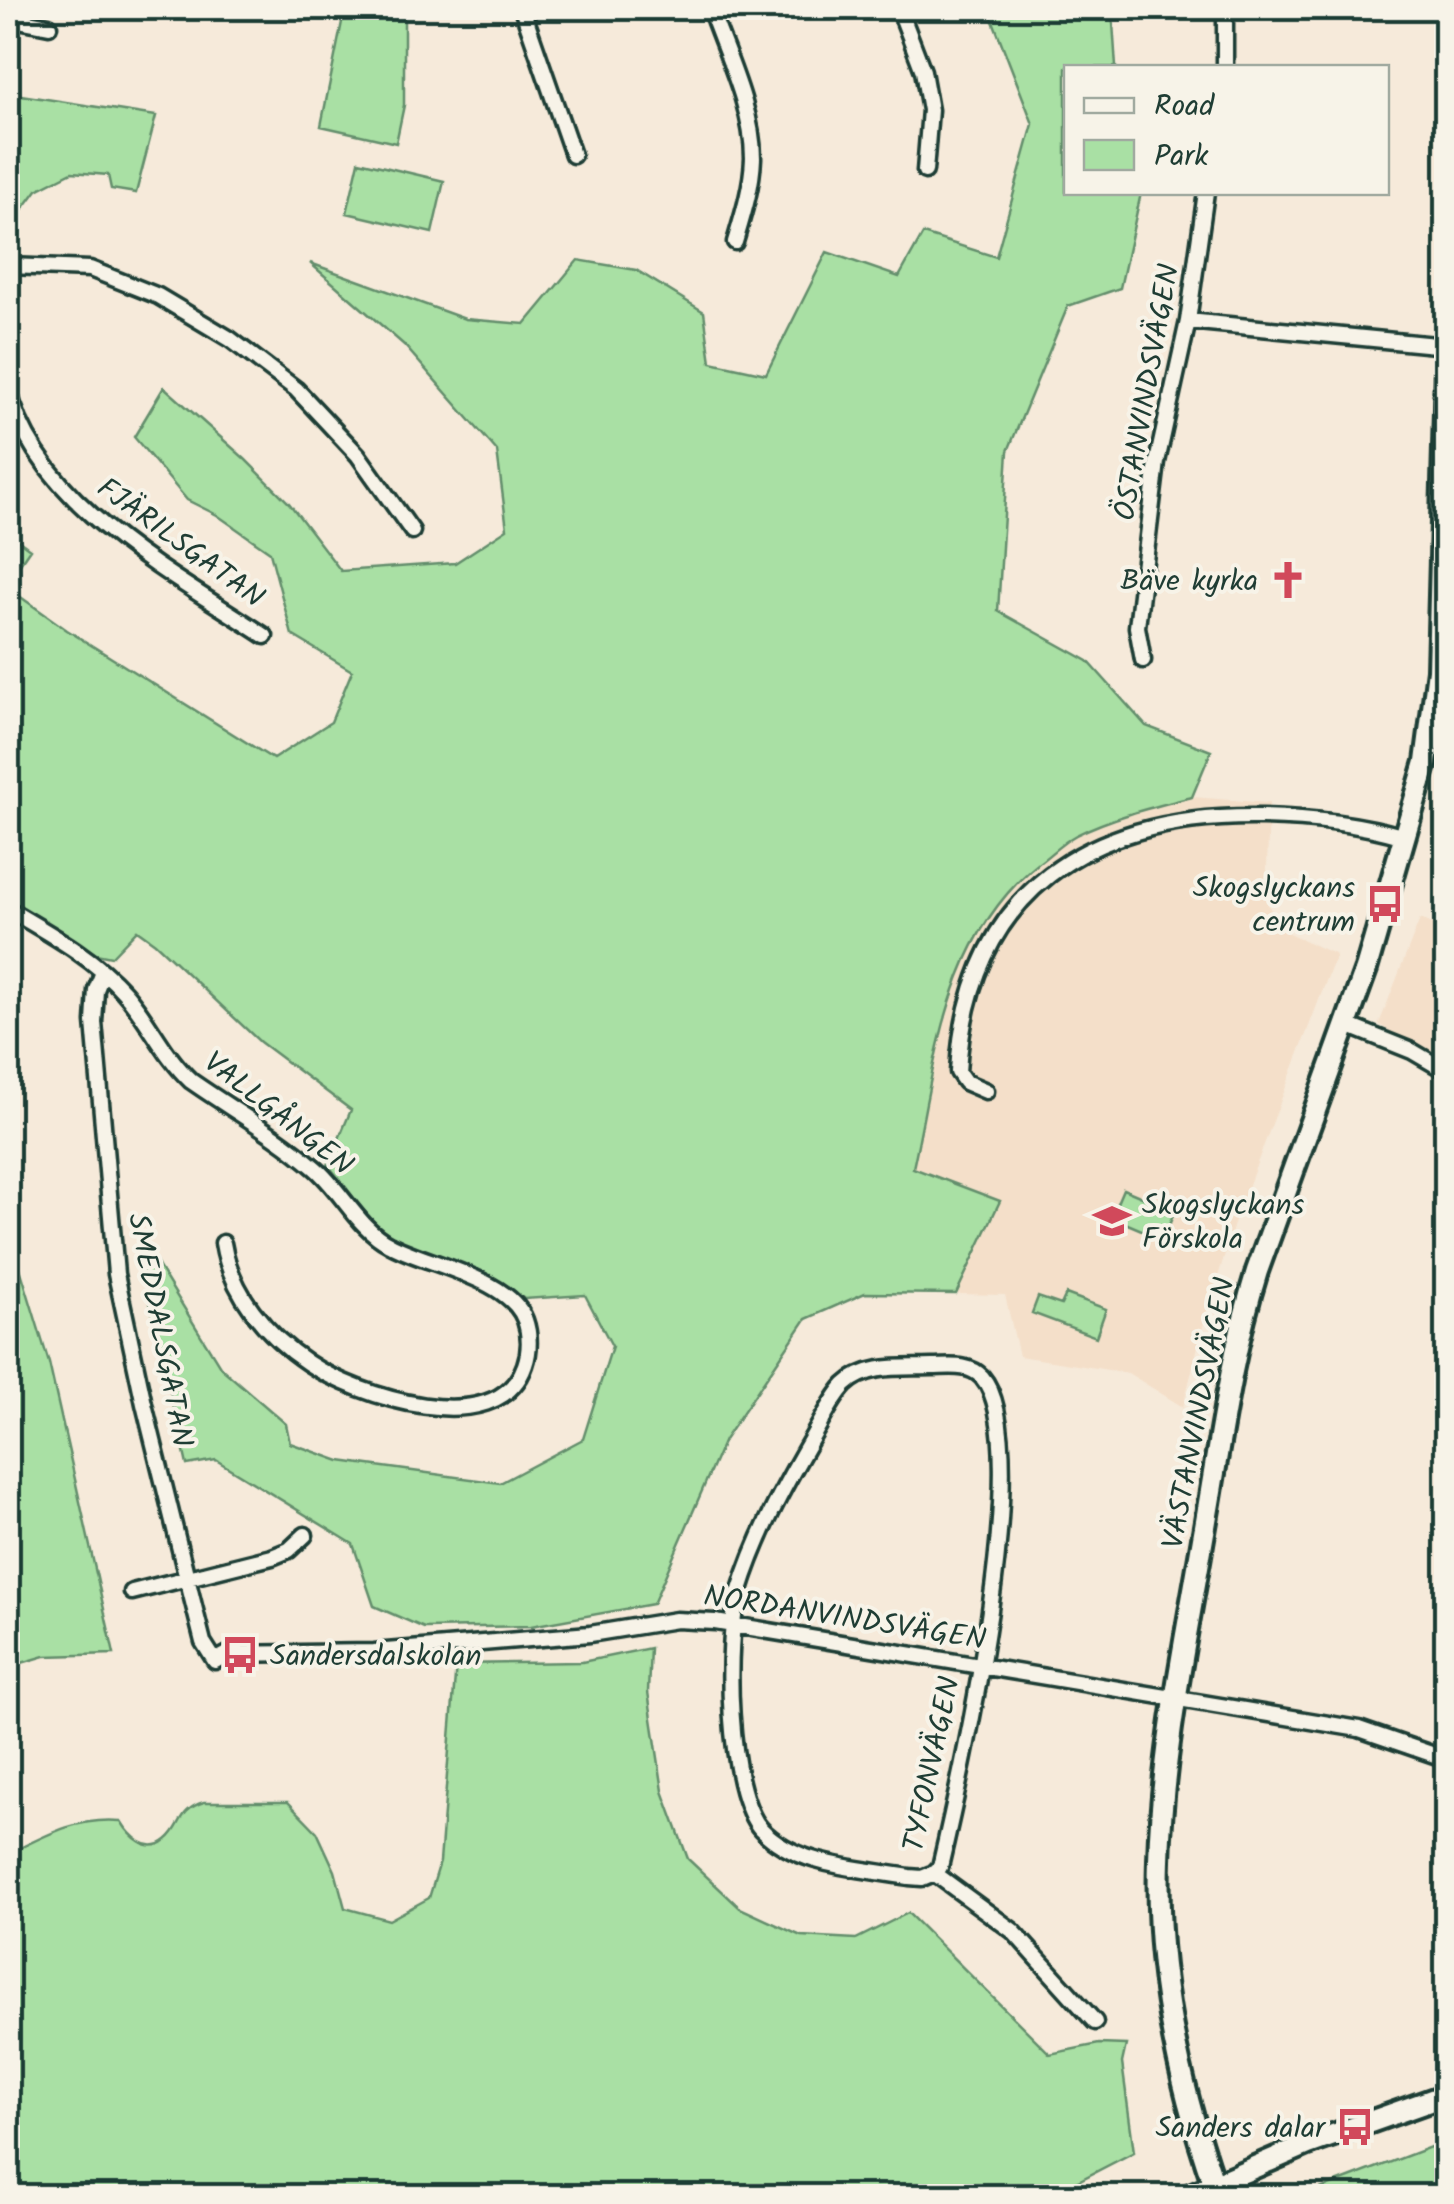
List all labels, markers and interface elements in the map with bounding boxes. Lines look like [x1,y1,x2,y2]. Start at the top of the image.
legend [1064,65,1389,195]
text: Road [1154,83,1215,131]
text: Park [1154,133,1209,181]
street label: ÖSTANVINDSVÄGEN [1102,260,1194,525]
street label: FJÄRILSGATAN [86,466,274,621]
place label: Bäve kyrka [1120,558,1258,606]
church icon: Bäve kyrka [1267,559,1309,601]
place label: Skogslyckans centrum [1193,865,1355,947]
bus stop icon: Skogslyckans centrum [1364,883,1406,925]
street label: VALLGÅNGEN [192,1040,363,1189]
place label: Skogslyckans Förskola [1142,1182,1305,1264]
school or university icon: Skogslyckans Förskola [1091,1200,1133,1242]
street label: SMEDDALSGATAN [113,1209,205,1452]
street label: VÄSTANVINDSVÄGEN [1150,1273,1250,1553]
street label: NORDANVINDSVÄGEN [700,1573,989,1665]
place label: Sandersdalskolan [270,1633,481,1681]
bus stop icon: Sandersdalskolan [219,1634,261,1676]
street label: TYFONVÄGEN [891,1672,975,1857]
place label: Sanders dalar [1155,2105,1327,2153]
bus stop icon: Sanders dalar [1334,2106,1376,2148]

